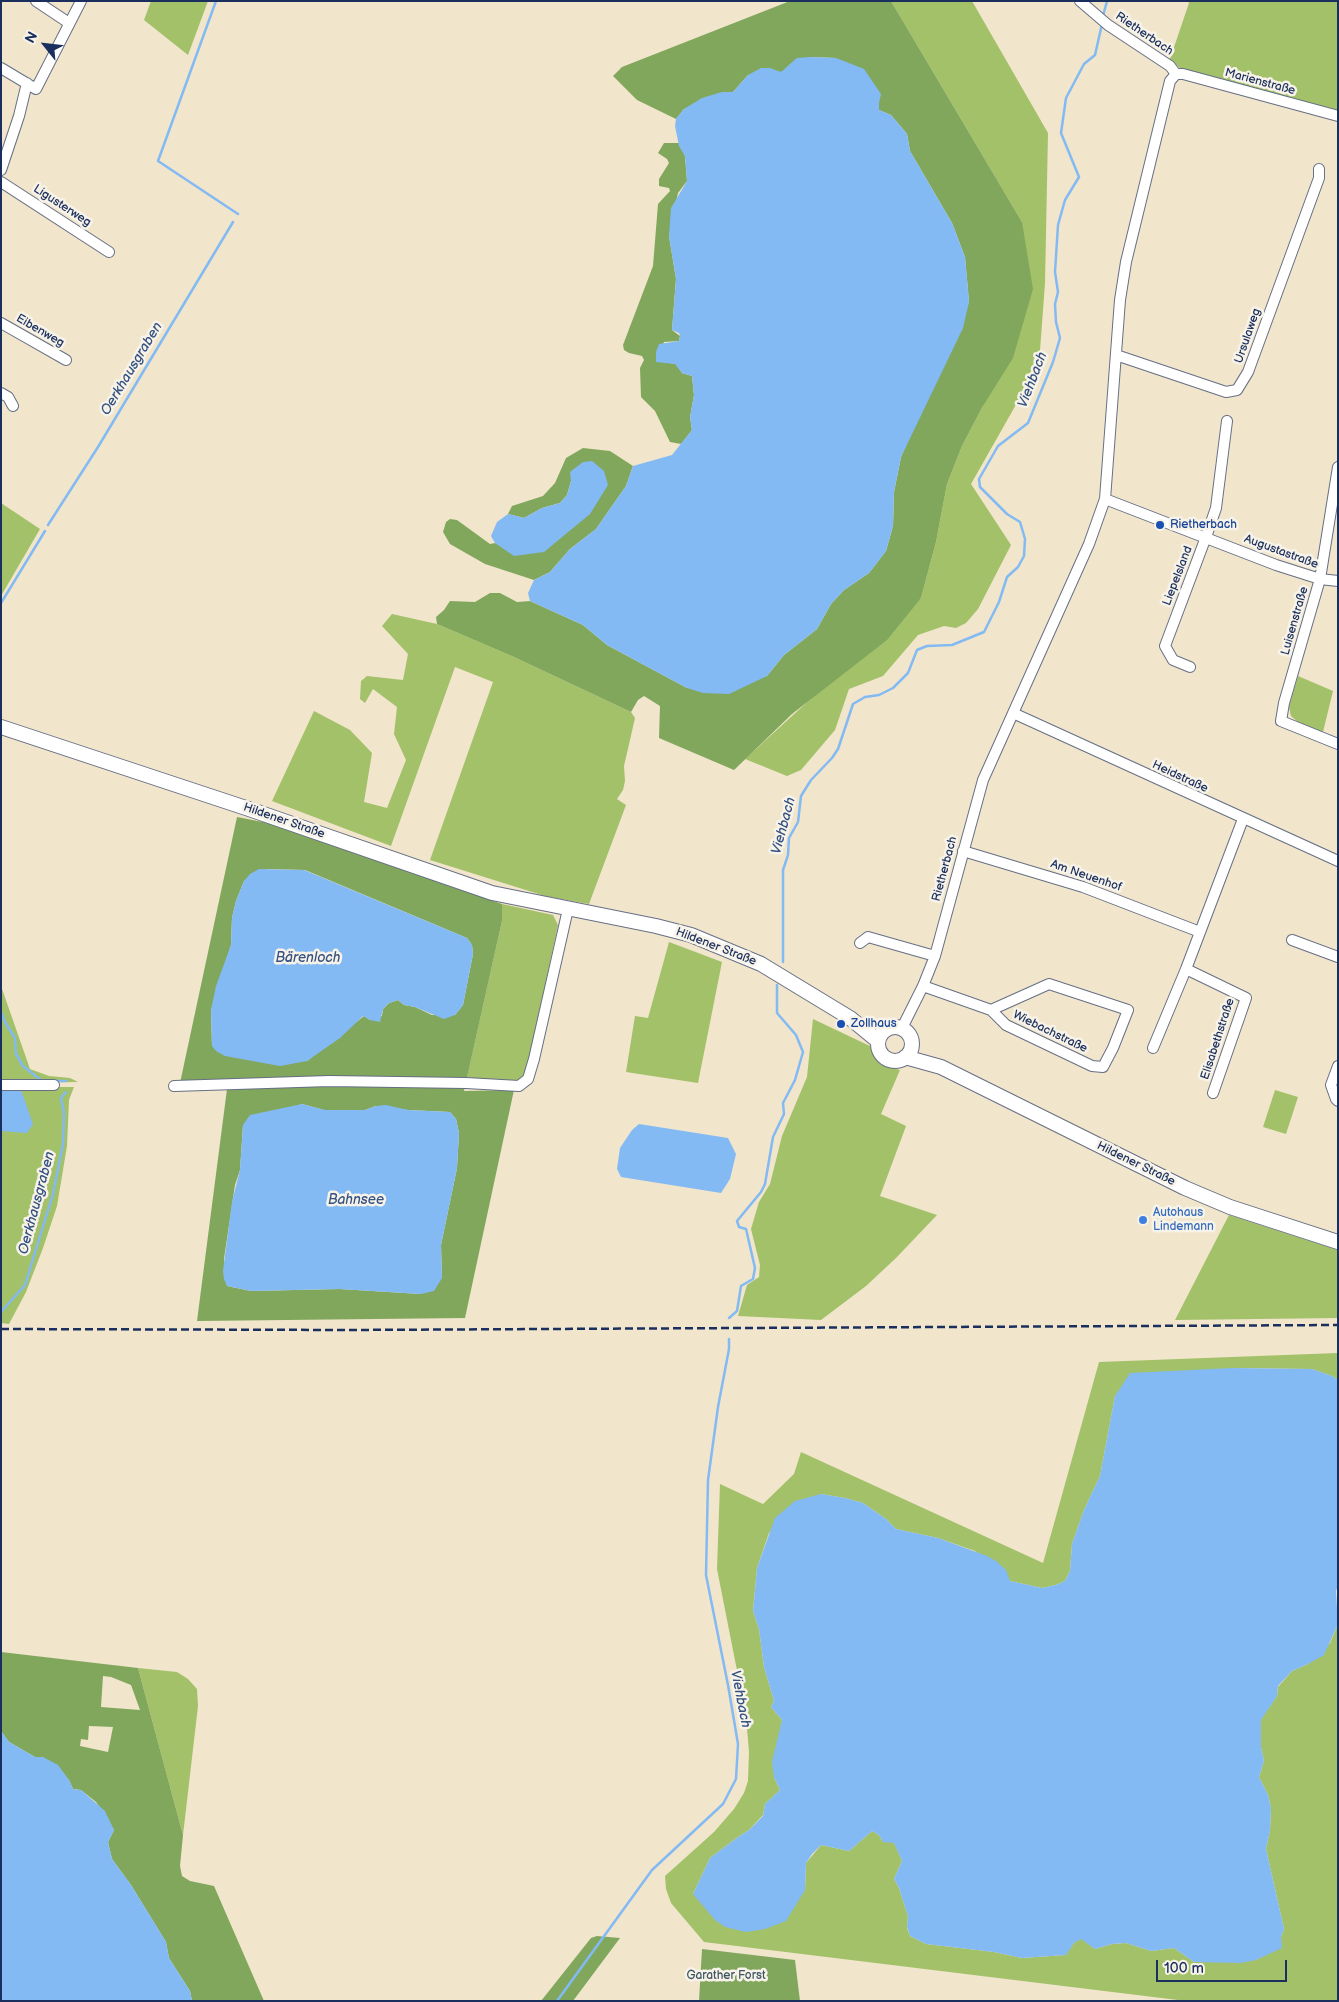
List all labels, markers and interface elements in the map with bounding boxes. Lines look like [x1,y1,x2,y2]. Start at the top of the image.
street label: Rietherbach [1112,9,1176,59]
north arrow [20,20,70,70]
text: N [21,29,41,46]
street label: Marienstraße [1223,66,1297,98]
street label: Ligusterweg [30,182,94,230]
street label: Ursulaweg [1232,307,1264,365]
street label: Eibenweg [13,311,67,351]
water label: Oerkhausgraben [98,319,166,419]
water label: Viehbach [1015,350,1051,410]
place label: Rietherbach [1170,518,1237,532]
marker: Rietherbach [1154,519,1166,531]
street label: Augustastraße [1242,532,1320,572]
street label: Liepelsland [1160,544,1196,608]
street label: Luisenstraße [1278,585,1312,657]
street label: Heidstraße [1150,758,1210,796]
water label: Viehbach [768,796,800,856]
street label: Hildener Straße [241,800,327,842]
street label: Rietherbach [929,835,961,903]
street label: Am Neuenhof [1049,857,1123,895]
street label: Hildener Straße [674,925,758,969]
water label: Bärenloch [276,950,340,966]
street label: Elisabethstraße [1198,997,1238,1081]
street label: Wiebachstraße [1010,1008,1090,1056]
place label: Zollhaus [851,1017,897,1031]
marker: Zollhaus [835,1018,847,1030]
street label: Hildener Straße [1095,1139,1177,1189]
water label: Oerkhausgraben [15,1150,59,1256]
water label: Bahnsee [328,1192,384,1208]
place label: Autohaus Lindemann [1153,1206,1214,1234]
marker: Autohaus Lindemann [1137,1214,1149,1226]
water label: Viehbach [726,1669,754,1729]
scale bar [1159,1950,1290,1982]
text: 100 m [1164,1959,1204,1978]
park label: Garather Forst [686,1969,766,1983]

